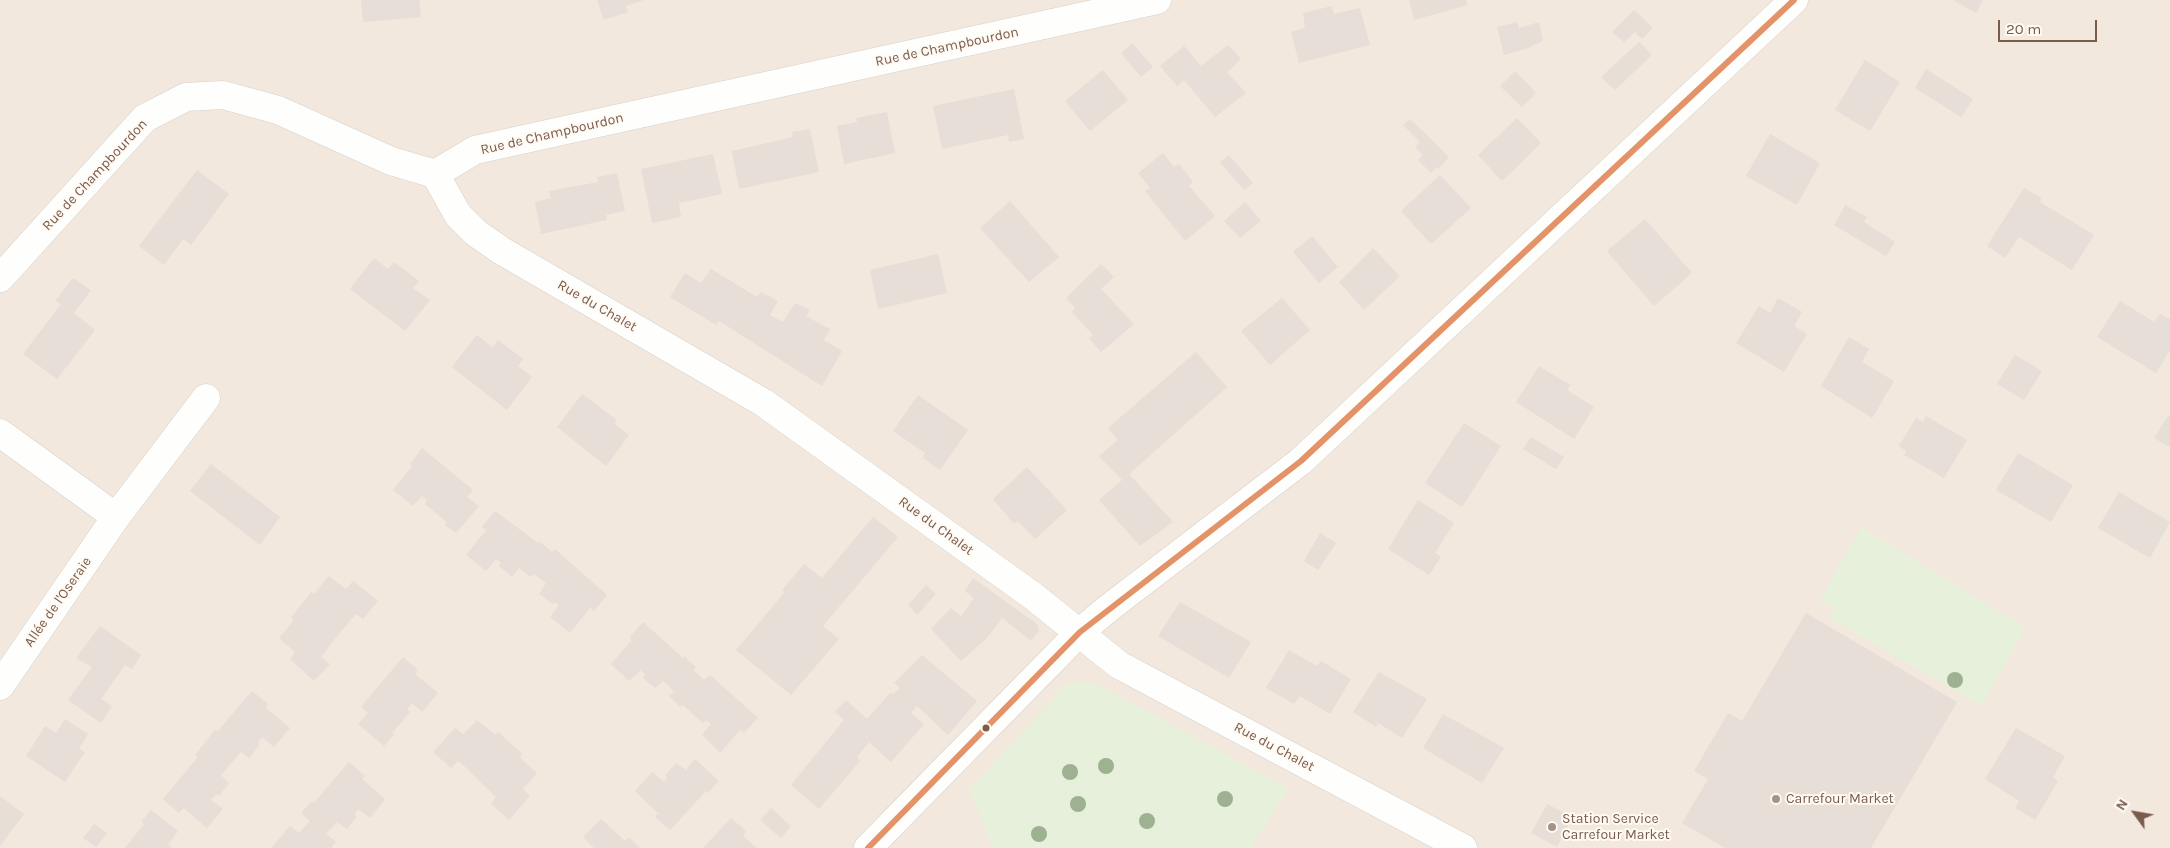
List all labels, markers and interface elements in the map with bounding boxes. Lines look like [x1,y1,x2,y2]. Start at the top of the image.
scale bar [2000,10,2099,42]
text: 20 m [2006,20,2041,38]
street label: Rue de Champbourdon [874,24,1020,70]
street label: Rue de Champbourdon [479,109,625,159]
street label: Rue de Champbourdon [39,116,151,234]
street label: Rue du Chalet [554,277,640,335]
street label: Rue du Chalet [895,493,977,559]
street label: Allée de l'Oseraie [21,554,95,650]
street label: Rue du Chalet [1231,719,1317,775]
unlabelled marker [981,723,991,733]
north arrow [2110,788,2160,838]
place label: Carrefour Market [1786,791,1894,807]
marker: Carrefour Market [1770,793,1782,805]
text: N [2112,796,2132,814]
place label: Station Service Carrefour Market [1562,811,1670,844]
marker: Station Service Carrefour Market [1546,821,1558,833]

